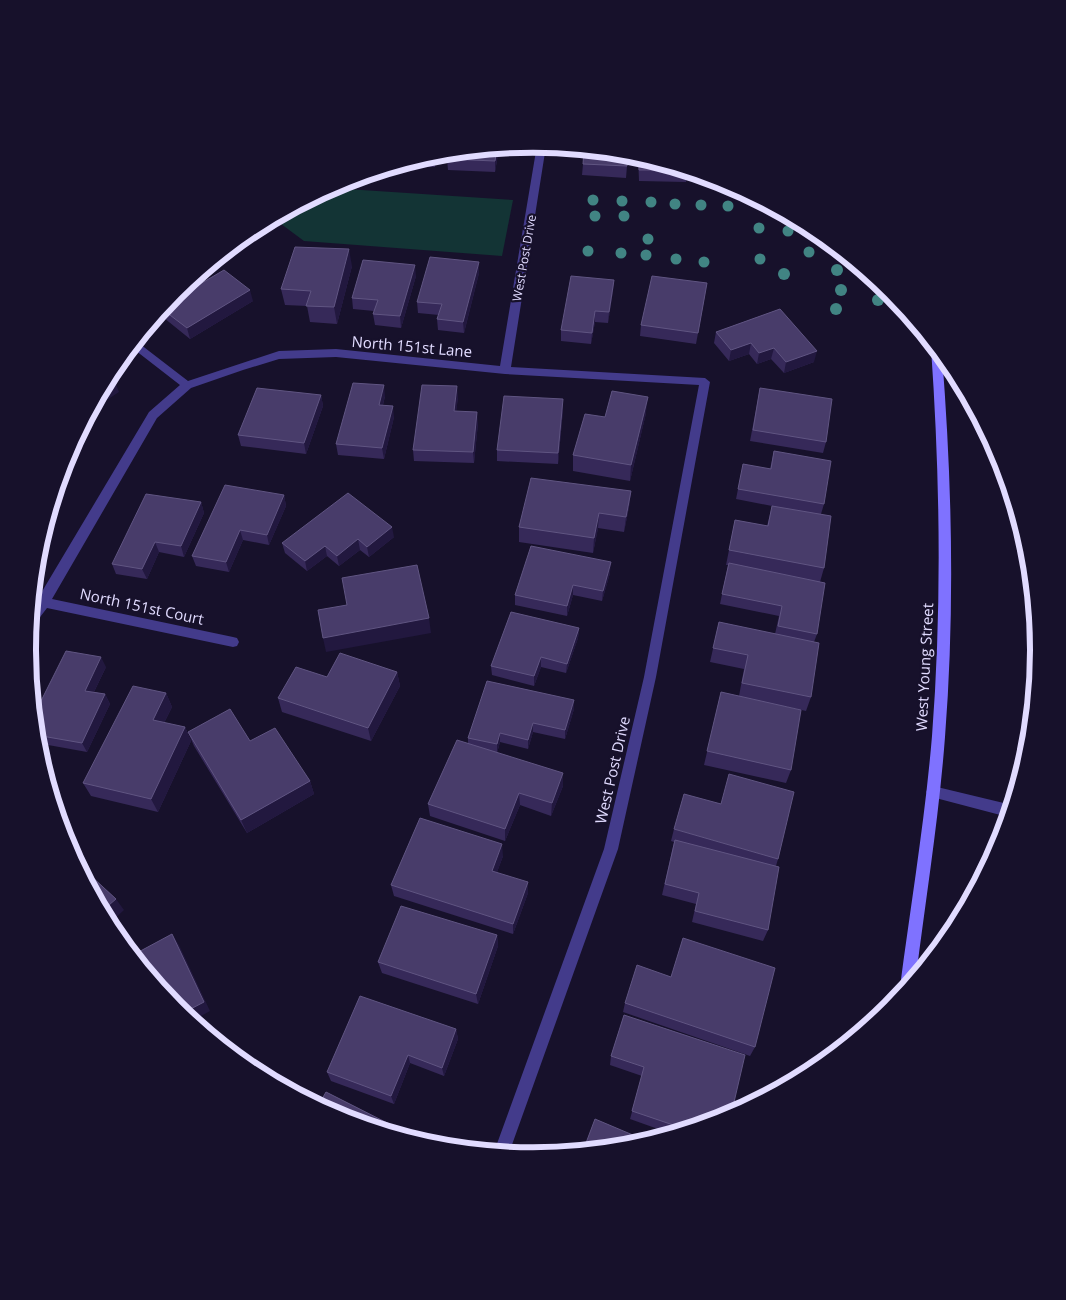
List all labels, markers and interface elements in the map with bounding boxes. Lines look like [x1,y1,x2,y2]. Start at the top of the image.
street label: West Post Drive [508,213,540,303]
street label: North 151st Lane [351,331,473,361]
street label: North 151st Court [78,583,206,629]
street label: West Young Street [911,602,937,732]
street label: West Post Drive [590,714,634,826]

